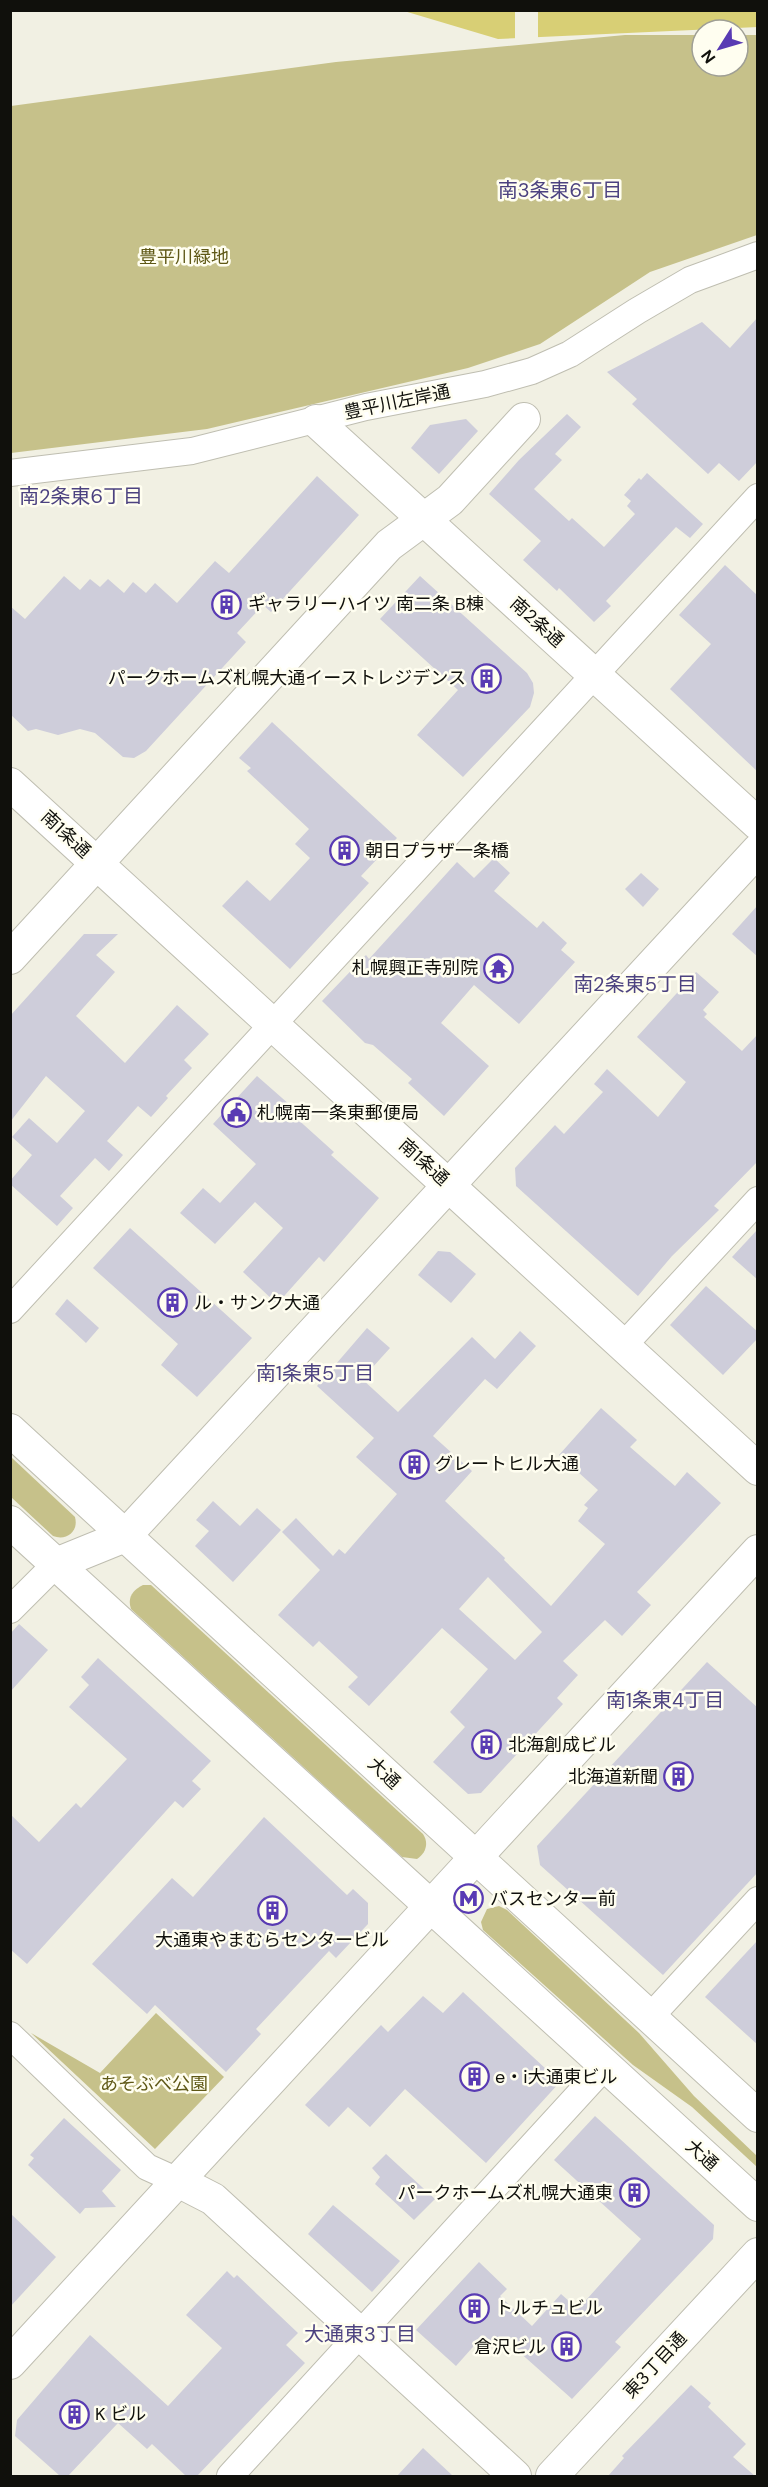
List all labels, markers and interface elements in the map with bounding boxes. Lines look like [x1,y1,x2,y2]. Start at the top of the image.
north arrow [690,18,750,78]
text: N [697,46,720,68]
district label: 南3条東6丁目 [498,177,622,203]
park label: 豊平川緑地 [139,245,229,269]
street label: 豊平川左岸通 [342,379,452,425]
district label: 南2条東6丁目 [19,483,143,509]
building icon: ギャラリーハイツ 南二条 B棟 [211,588,243,620]
place label: ギャラリーハイツ 南二条 B棟 [248,592,484,616]
street label: 南2条通 [505,592,569,652]
building icon: パークホームズ札幌大通イーストレジデンス [471,662,503,694]
place label: パークホームズ札幌大通イーストレジデンス [108,666,466,690]
street label: 南1条通 [36,805,96,863]
building icon: 朝日プラザ一条橋 [328,835,360,867]
place label: 朝日プラザ一条橋 [365,839,509,863]
temple icon: 札幌興正寺別院 [483,952,515,984]
place label: 札幌興正寺別院 [352,956,478,980]
district label: 南2条東5丁目 [573,971,697,997]
public building icon: 札幌南一条東郵便局 [220,1097,252,1129]
place label: 札幌南一条東郵便局 [257,1101,419,1125]
street label: 南1条通 [394,1133,454,1191]
building icon: ル・サンク大通 [157,1287,189,1319]
place label: ル・サンク大通 [194,1291,320,1315]
district label: 南1条東5丁目 [256,1360,374,1386]
building icon: グレートヒル大通 [398,1448,430,1480]
place label: グレートヒル大通 [435,1452,579,1476]
district label: 南1条東4丁目 [606,1687,724,1713]
building icon: 北海創成ビル [471,1729,503,1761]
place label: 北海創成ビル [508,1733,616,1757]
street label: 大通 [363,1752,405,1794]
building icon: 北海道新聞 [663,1761,695,1793]
place label: 北海道新聞 [568,1765,658,1789]
metro station icon: バスセンター前 [453,1883,485,1915]
place label: バスセンター前 [490,1887,616,1911]
building icon: 大通東やまむらセンタービル [256,1895,288,1927]
place label: 大通東やまむらセンタービル [155,1928,389,1952]
building icon: e・i大通東ビル [458,2061,490,2093]
place label: e・i大通東ビル [495,2065,618,2089]
park label: あそぶべ公園 [100,2072,208,2096]
street label: 大通 [681,2134,723,2176]
building icon: パークホームズ札幌大通東 [618,2177,650,2209]
place label: パークホームズ札幌大通東 [398,2181,613,2205]
building icon: トルチュビル [458,2292,490,2324]
place label: トルチュビル [495,2296,603,2320]
district label: 大通東3丁目 [304,2321,416,2347]
street label: 東3丁目通 [618,2327,692,2403]
building icon: 倉沢ビル [551,2331,583,2363]
place label: 倉沢ビル [474,2335,546,2359]
building icon: K ビル [58,2398,90,2430]
place label: K ビル [95,2402,146,2426]

